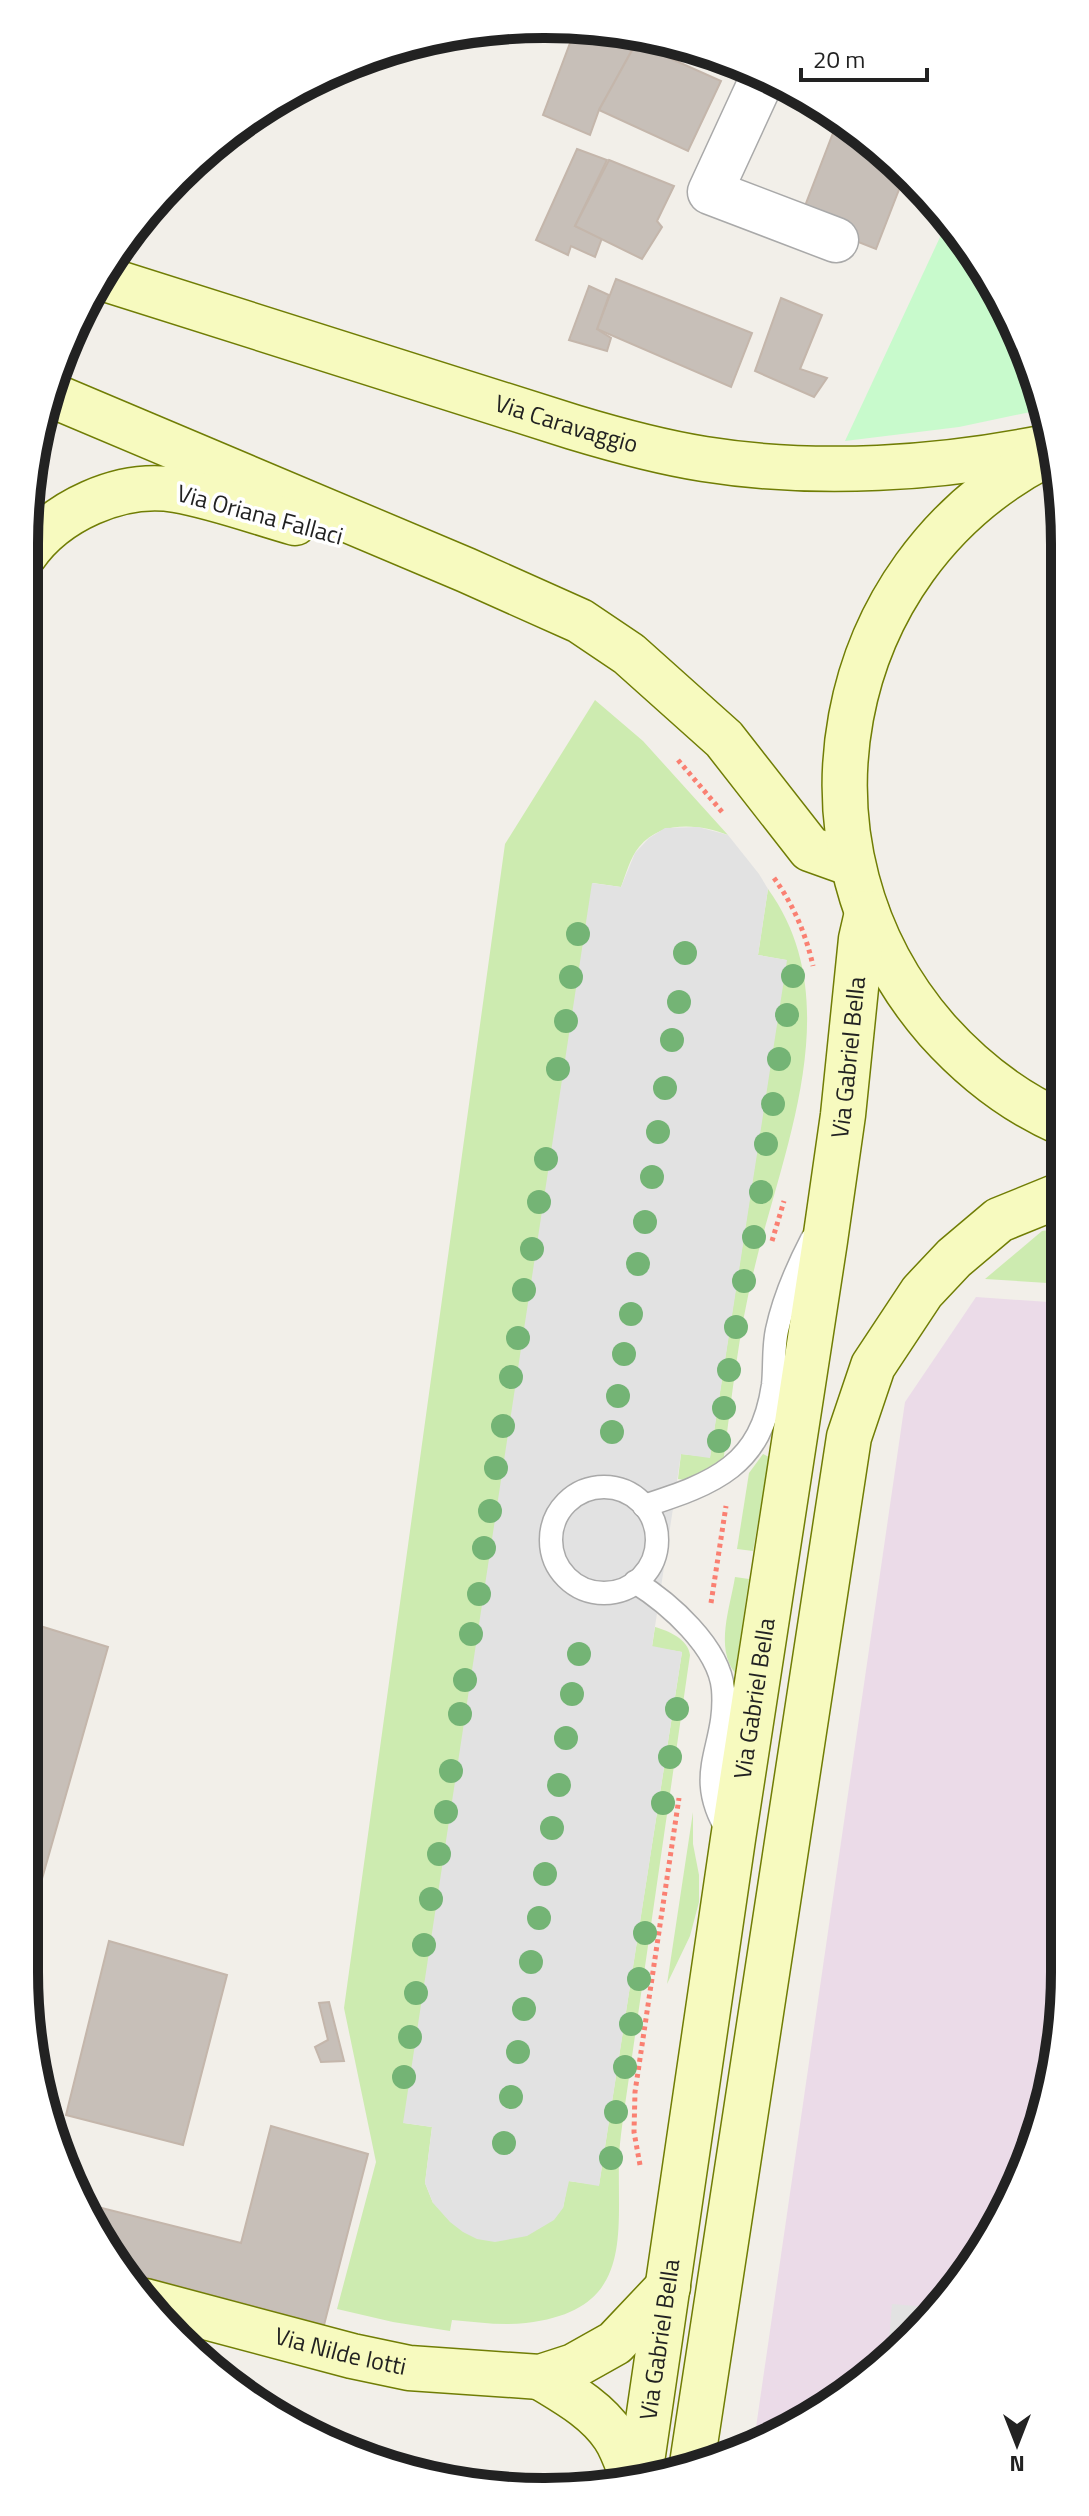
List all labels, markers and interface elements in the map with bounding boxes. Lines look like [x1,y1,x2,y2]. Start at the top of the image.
scale bar [801,32,927,82]
text: 20 m [813,41,865,77]
street label: Via Caravaggio [491,384,642,462]
street label: Via Oriana Fallaci [173,475,347,554]
street label: Via Gabriel Bella [821,975,874,1141]
street label: Via Gabriel Bella [723,1615,784,1781]
street label: Via Gabriel Bella [629,2256,688,2422]
street label: Via Nilde Iotti [271,2317,410,2384]
north arrow [977,2404,1057,2484]
text: N [1009,2447,1025,2481]

